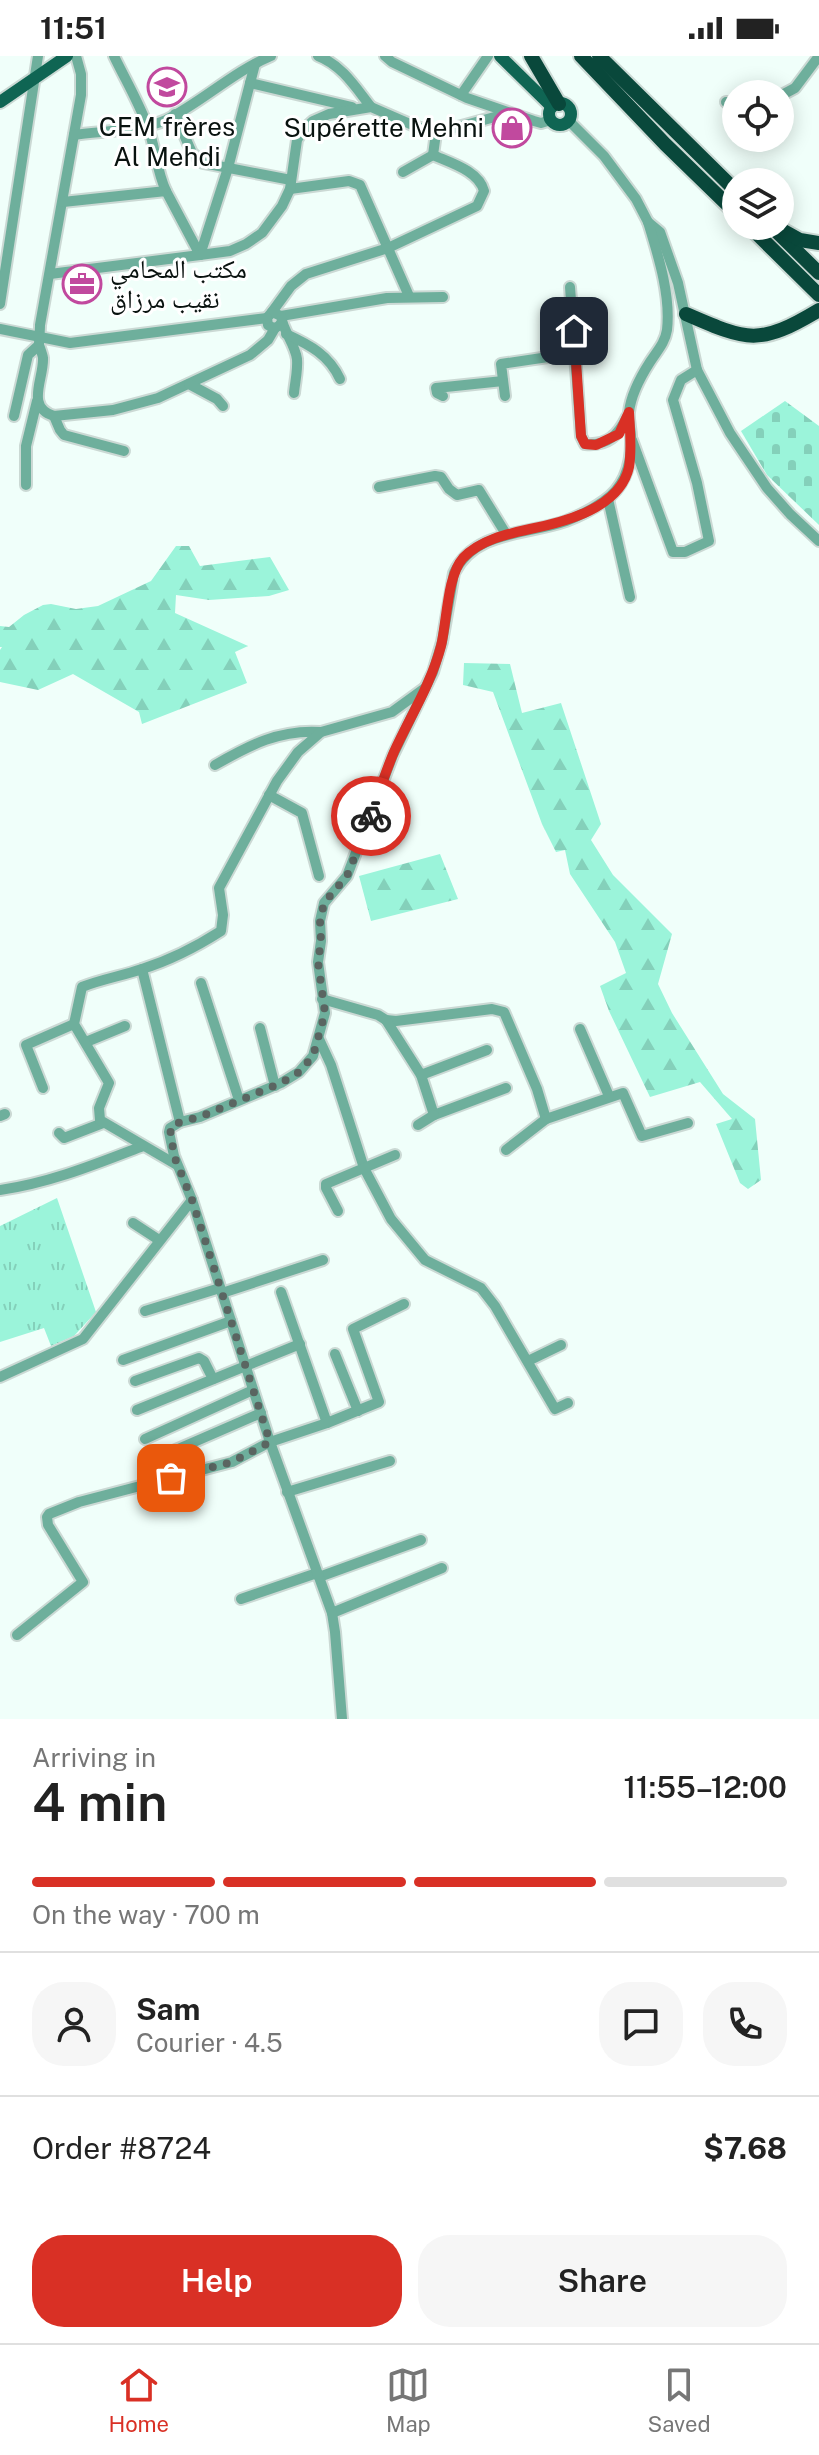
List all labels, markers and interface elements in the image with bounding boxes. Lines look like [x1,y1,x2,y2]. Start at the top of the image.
text: 11:51 [40,10,107,46]
school or university icon: CEM frères Al Mehdi [146,66,188,108]
map controls [722,80,794,240]
button: locate [722,80,794,152]
shop icon: Supérette Mehni [491,107,533,149]
place label: CEM frères Al Mehdi [99,111,235,172]
place label: Supérette Mehni [284,112,484,143]
button: layers [722,168,794,240]
place label: مكتب المحامي نقيب مرزاق [110,253,247,315]
office icon: مكتب المحامي نقيب مرزاق [61,263,103,305]
pin [540,297,608,365]
icon: home [552,309,596,353]
courier [331,776,411,856]
icon: bike [349,794,393,838]
pin [137,1444,205,1512]
icon: bag [149,1456,193,1500]
text: Arriving in [32,1742,156,1773]
text: 11:55–12:00 [624,1769,787,1805]
text: 4 min [32,1772,168,1833]
text: On the way · 700 m [32,1899,260,1930]
button: person [32,1982,116,2066]
button: chat [599,1982,683,2066]
button: phone [703,1982,787,2066]
text: Sam [136,1991,200,2027]
text: Courier · 4.5 [136,2027,283,2058]
text: Order #8724 [32,2130,211,2166]
text: $7.68 [703,2130,787,2166]
button: Help [32,2235,402,2327]
button: Share [418,2235,787,2327]
tab: Home [108,2363,169,2437]
tab: Map [386,2363,431,2437]
tab: Saved [648,2363,711,2437]

